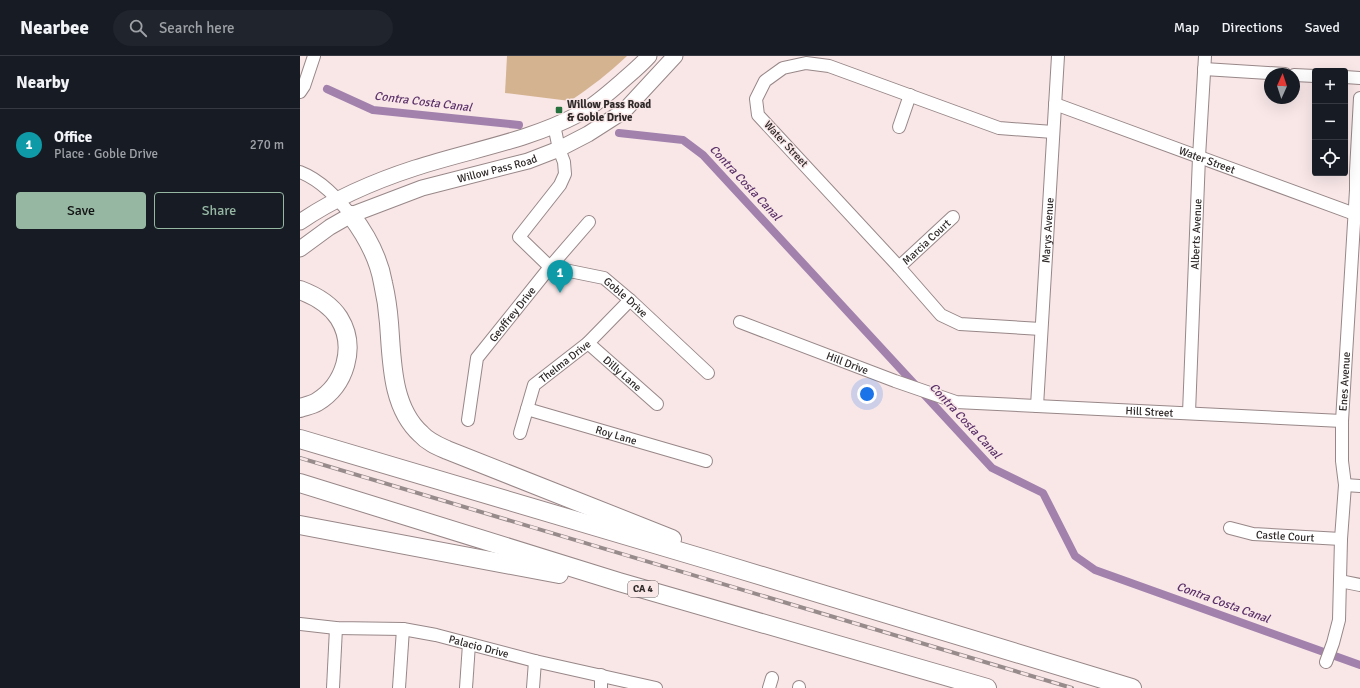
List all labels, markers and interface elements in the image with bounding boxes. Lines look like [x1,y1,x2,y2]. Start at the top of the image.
search box [113,10,393,46]
text: Nearbee [20,16,89,40]
icon: search [127,17,149,39]
text: Search here [159,19,235,37]
text: Map [1174,19,1200,36]
text: Directions [1222,19,1283,36]
text: Saved [1305,19,1340,36]
north arrow [1264,68,1300,104]
map controls [1312,68,1348,176]
button: + [1312,68,1348,104]
text: Nearby [16,72,69,93]
water label: Contra Costa Canal [373,89,474,116]
place label: Willow Pass Road & Goble Drive [567,98,651,124]
button: − [1312,104,1348,140]
marker: Willow Pass Road & Goble Drive [554,105,564,115]
street label: Water Street [761,118,811,170]
text: Office [54,128,92,146]
text: 1 [25,137,33,153]
text: 270 m [250,137,284,153]
button: locate [1312,140,1348,176]
water label: Contra Costa Canal [706,142,785,225]
street label: Water Street [1177,144,1237,176]
text: Place · Goble Drive [54,146,158,162]
street label: Willow Pass Road [456,152,539,185]
button: Save [16,192,146,229]
button: Share [154,192,284,229]
street label: Marys Avenue [1039,197,1056,263]
street label: Alberts Avenue [1188,198,1204,270]
street label: Marcia Court [899,216,953,267]
pin: 1 [547,260,573,293]
street label: Goble Drive [601,274,651,320]
street label: Geoffrey Drive [486,284,538,344]
street label: Thelma Drive [536,337,593,385]
street label: Hill Drive [825,349,870,377]
street label: Enes Avenue [1336,351,1353,412]
street label: Dilly Lane [601,353,644,394]
water label: Contra Costa Canal [926,380,1005,463]
your location [857,384,877,404]
street label: Hill Street [1125,404,1174,419]
street label: Roy Lane [594,423,638,447]
street label: Castle Court [1256,528,1315,544]
water label: Contra Costa Canal [1174,579,1273,627]
road number: CA 4 [628,581,658,597]
street label: Palacio Drive [447,632,510,660]

